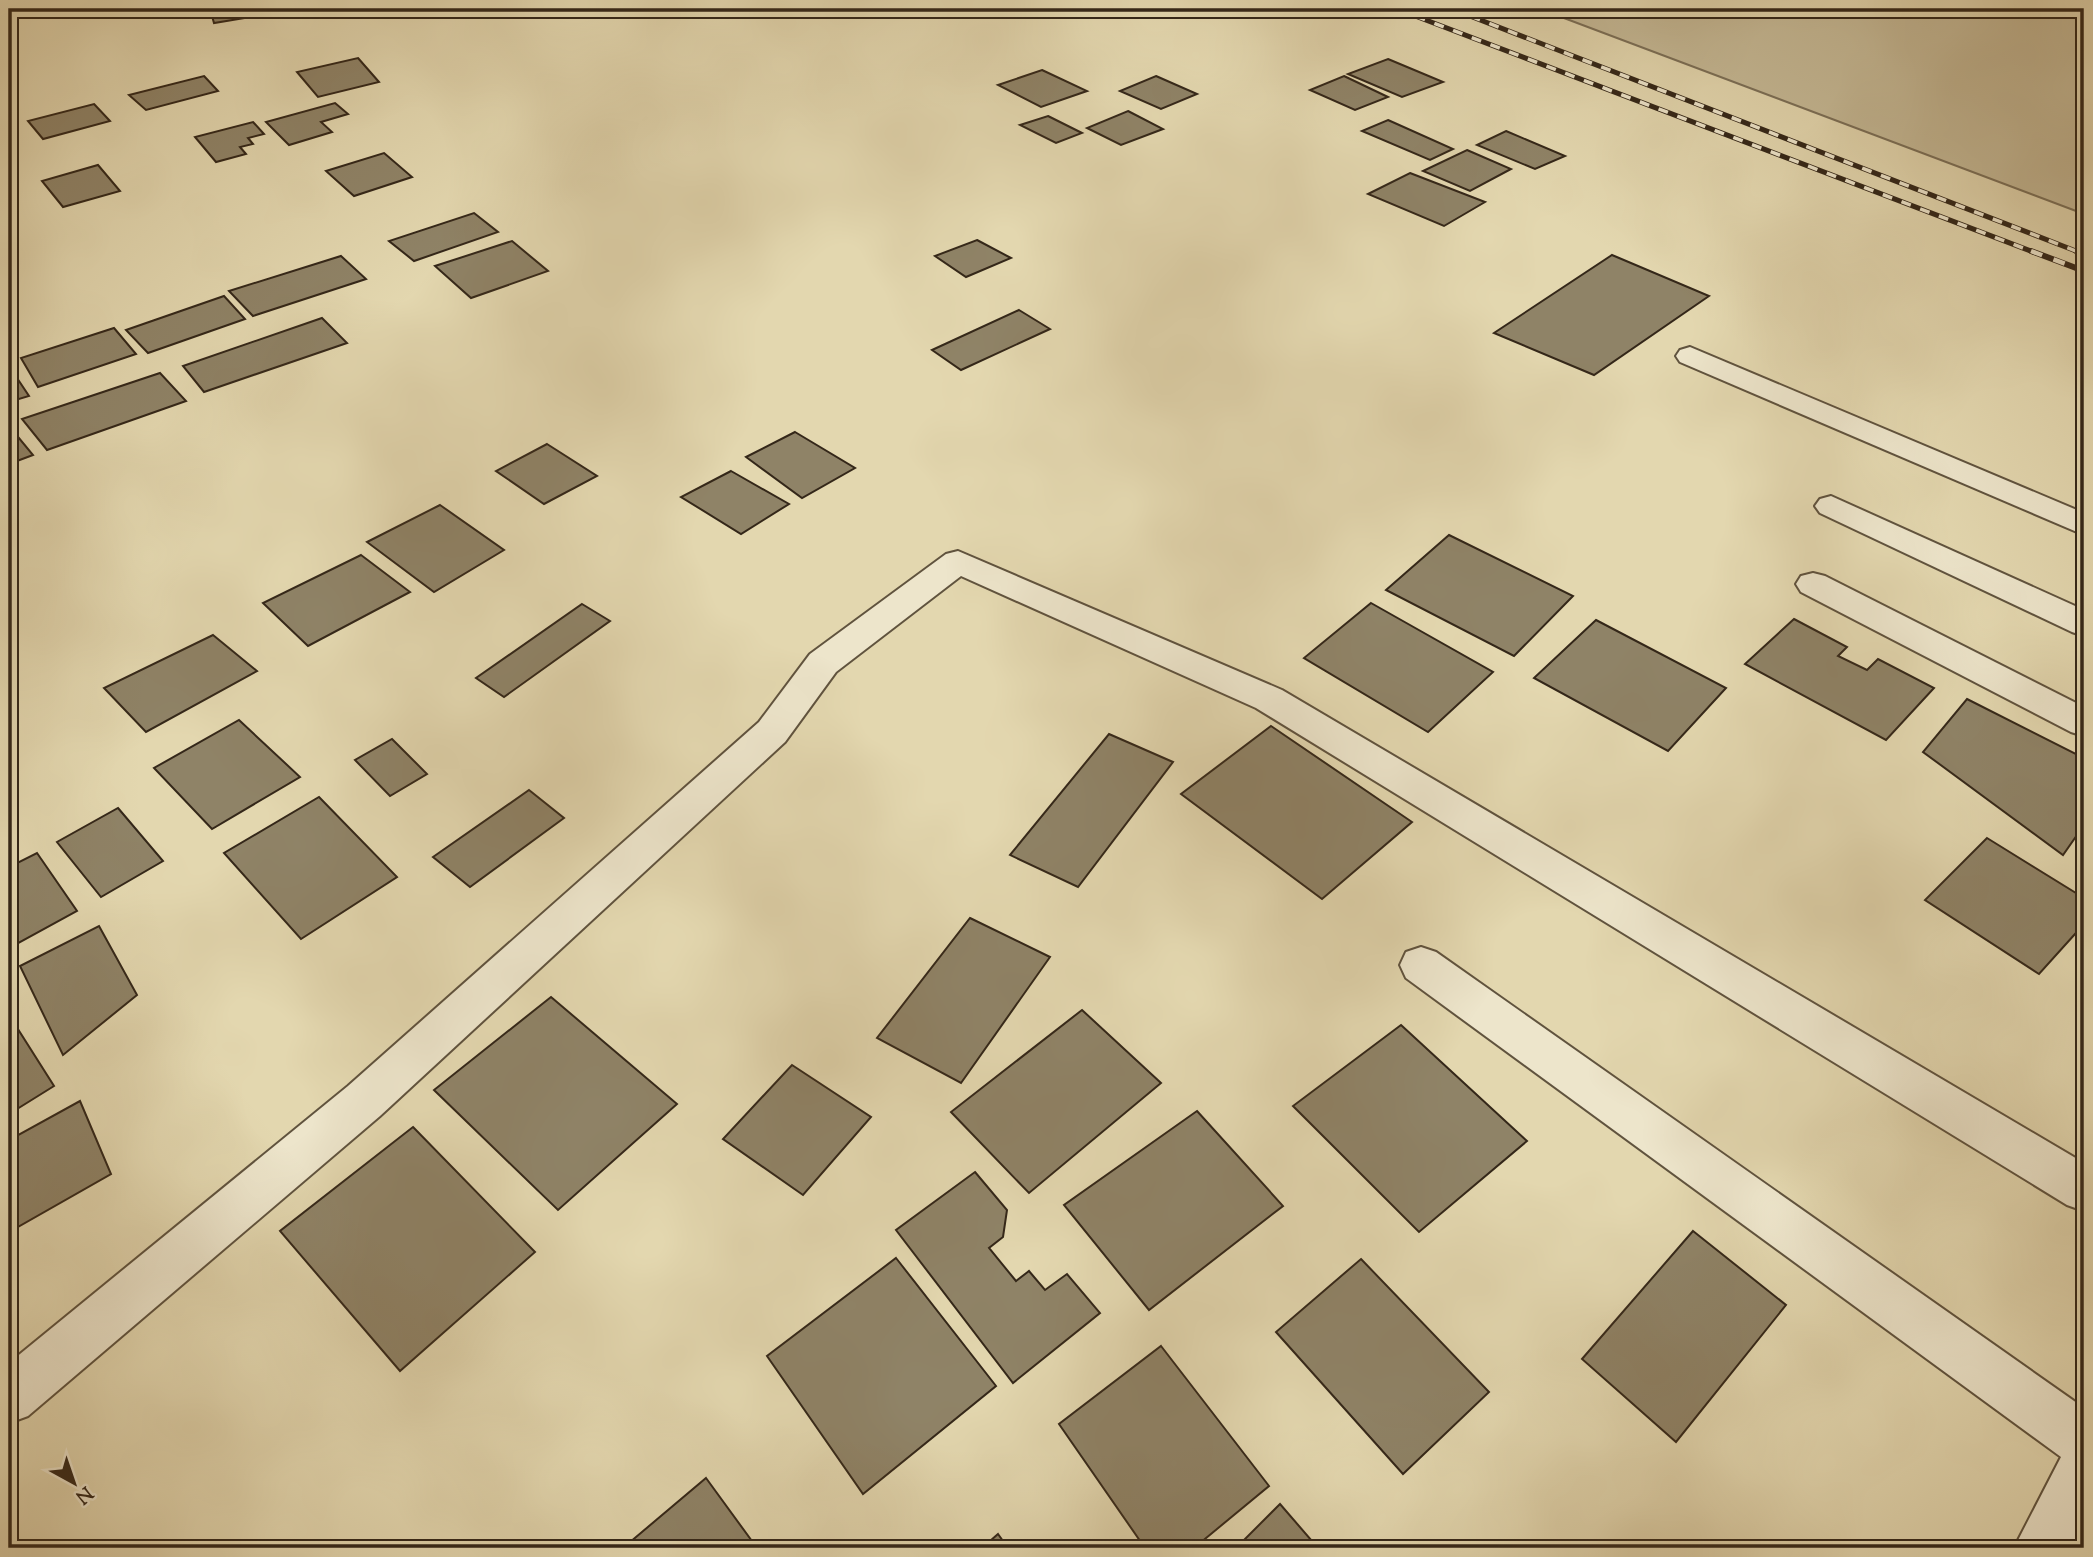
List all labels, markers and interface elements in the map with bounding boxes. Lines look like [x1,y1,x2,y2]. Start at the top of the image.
north arrow [38,1448,108,1518]
text: N [69,1479,98,1509]

